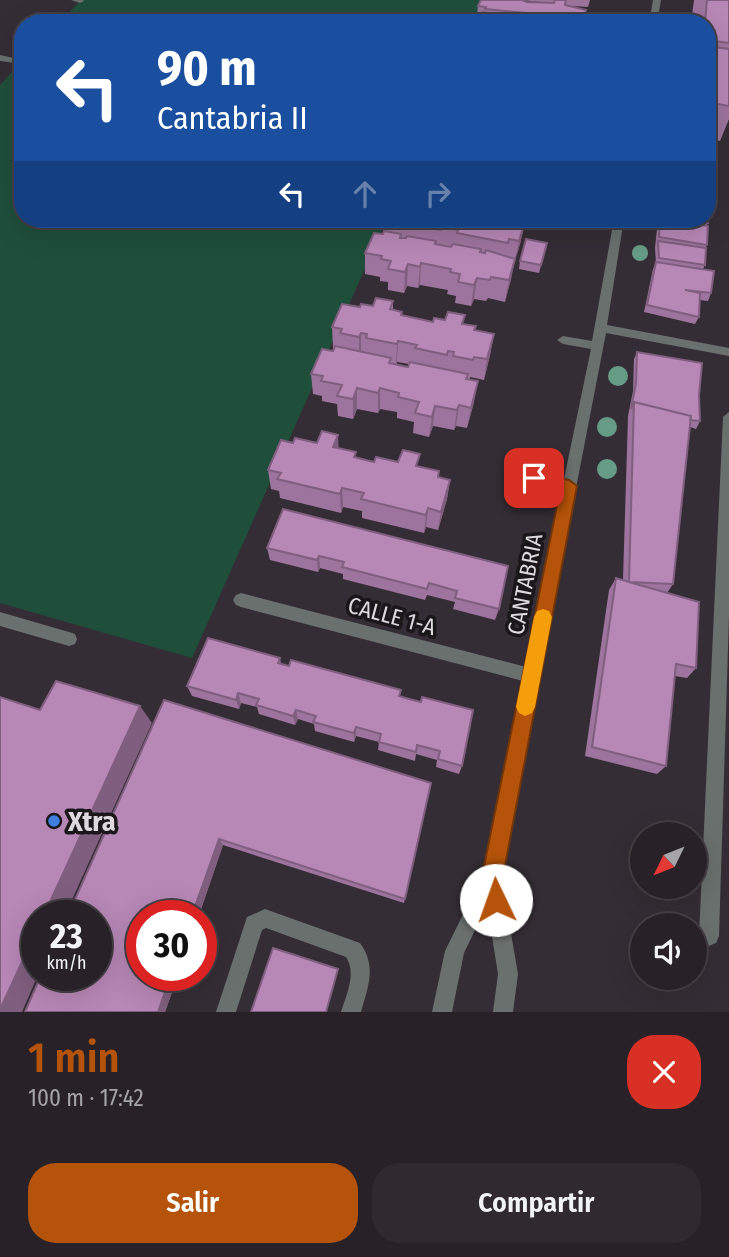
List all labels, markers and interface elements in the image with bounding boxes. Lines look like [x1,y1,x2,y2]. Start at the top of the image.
text: 90 m [157,39,257,98]
icon: left [42,42,133,133]
text: Cantabria II [157,99,308,137]
icon: left [273,175,311,213]
icon: ahead [346,175,384,213]
icon: right [419,175,457,213]
pin [504,448,564,508]
icon: arrive [515,459,553,497]
street label: CANTABRIA [501,531,549,637]
street label: CALLE 1-A [345,591,439,641]
place label: Xtra [67,805,116,838]
marker: Xtra [46,813,62,829]
north arrow [630,822,707,900]
map controls [630,822,707,990]
position arrow [459,863,533,937]
speed limit sign: 30 [126,900,217,991]
button: sound [630,913,707,990]
text: 23 [50,915,83,957]
text: km/h [46,952,87,974]
text: 1 min [28,1033,119,1083]
button: close [627,1035,701,1109]
text: 100 m · 17:42 [28,1084,144,1112]
button: Salir [28,1163,358,1243]
button: Compartir [372,1163,701,1243]

